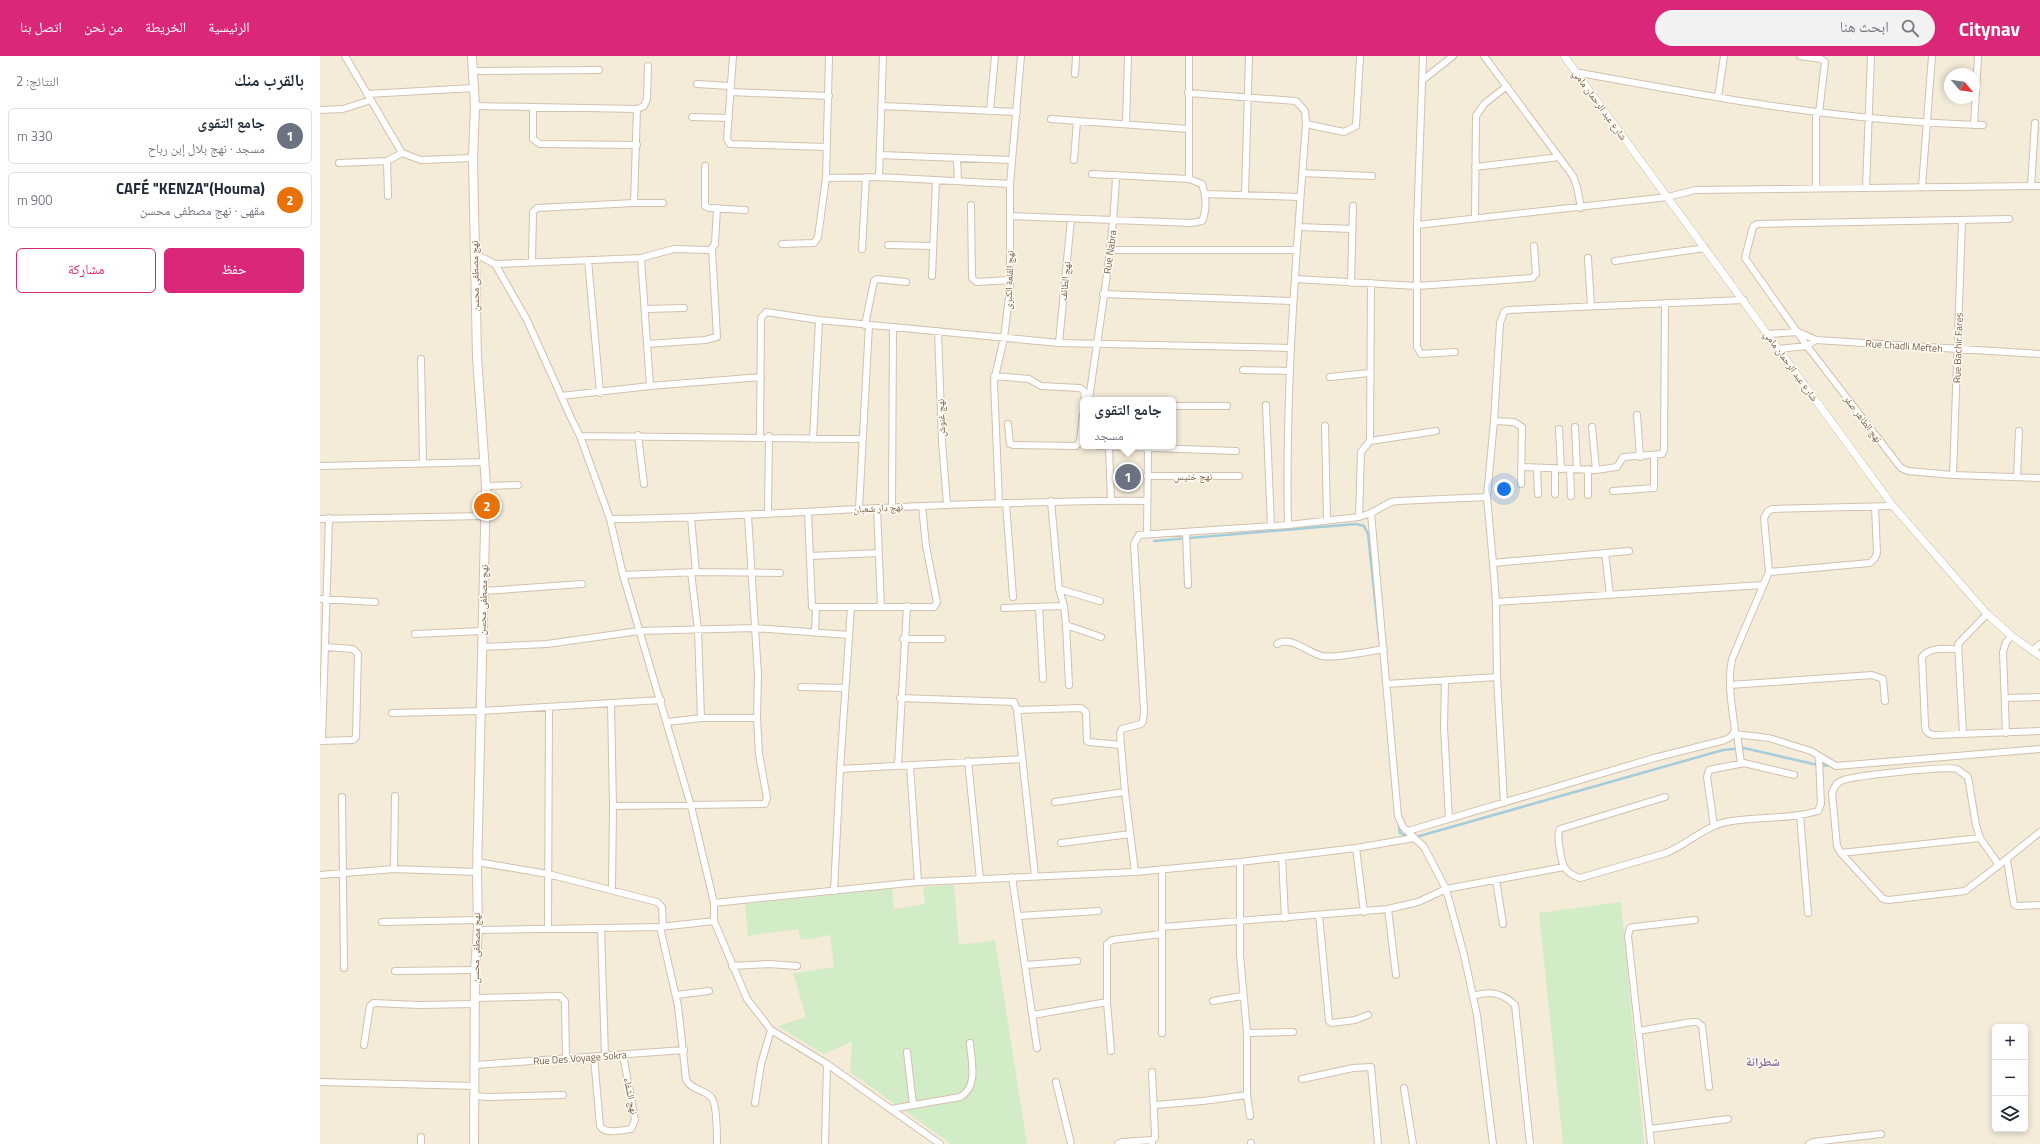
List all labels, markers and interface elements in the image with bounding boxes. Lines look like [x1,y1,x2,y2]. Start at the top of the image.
search box [1655,10,1935,46]
text: Citynav [1959,14,2020,43]
text: ابحث هنا [1840,15,1889,38]
text: اتصل بنا [20,16,62,37]
text: من نحن [84,16,123,37]
text: الخريطة [145,16,186,37]
text: الرئيسية [208,16,250,37]
icon: search [1899,17,1921,39]
text: بالقرب منك [234,67,304,93]
street label: شارع عبد الرحمان مامي [1569,67,1631,144]
north arrow [1944,68,1980,104]
text: النتائج: 2 [16,71,59,91]
text: جامع التقوى [197,111,265,134]
text: 330 m [17,126,53,146]
text: 1 [286,126,294,146]
text: مسجد · نهج بلال إبن رباح [148,138,265,158]
text: CAFÉ "KENZA"(Houma) [116,177,265,200]
text: 900 m [17,190,53,210]
text: 2 [286,190,294,210]
text: مقهى · نهج مصطفى محسن [140,200,265,220]
street label: Rue Nabra [1099,229,1121,275]
street label: نهج مصطفى محسن [467,240,483,311]
button: مشاركة [16,248,156,293]
button: حفظ [164,248,304,293]
street label: نهج القلعة الكبرى [1000,250,1018,310]
street label: نهج الطائف [1055,260,1075,302]
street label: Rue Bachir Fares [1949,312,1967,383]
street label: شارع عبد الرحمان مامي [1760,328,1822,405]
street label: Rue Chadli Mefteh [1865,336,1943,356]
street label: نهج الطاهر صفر [1840,391,1886,446]
popup [1080,397,1176,449]
street label: نهج غنوش [933,398,949,437]
text: جامع التقوى [1094,398,1162,421]
text: مسجد [1094,425,1124,445]
pin: 1 [1115,462,1141,492]
street label: نهج خنيس [1174,469,1212,484]
your location [1494,479,1514,499]
pin: 2 [474,491,500,521]
street label: نهج دار شعبان [853,499,904,517]
street label: نهج مصطفى محسن [474,564,492,636]
street label: نهج مصطفى محسن [468,912,484,983]
map controls [1992,1024,2028,1132]
button: + [1992,1024,2028,1060]
street label: Rue Des Voyage Sokra [533,1047,627,1069]
district label: شطرانة [1746,1052,1780,1071]
button: − [1992,1060,2028,1096]
street label: نهج الشفاء [620,1076,642,1116]
button: layers [1992,1096,2028,1132]

